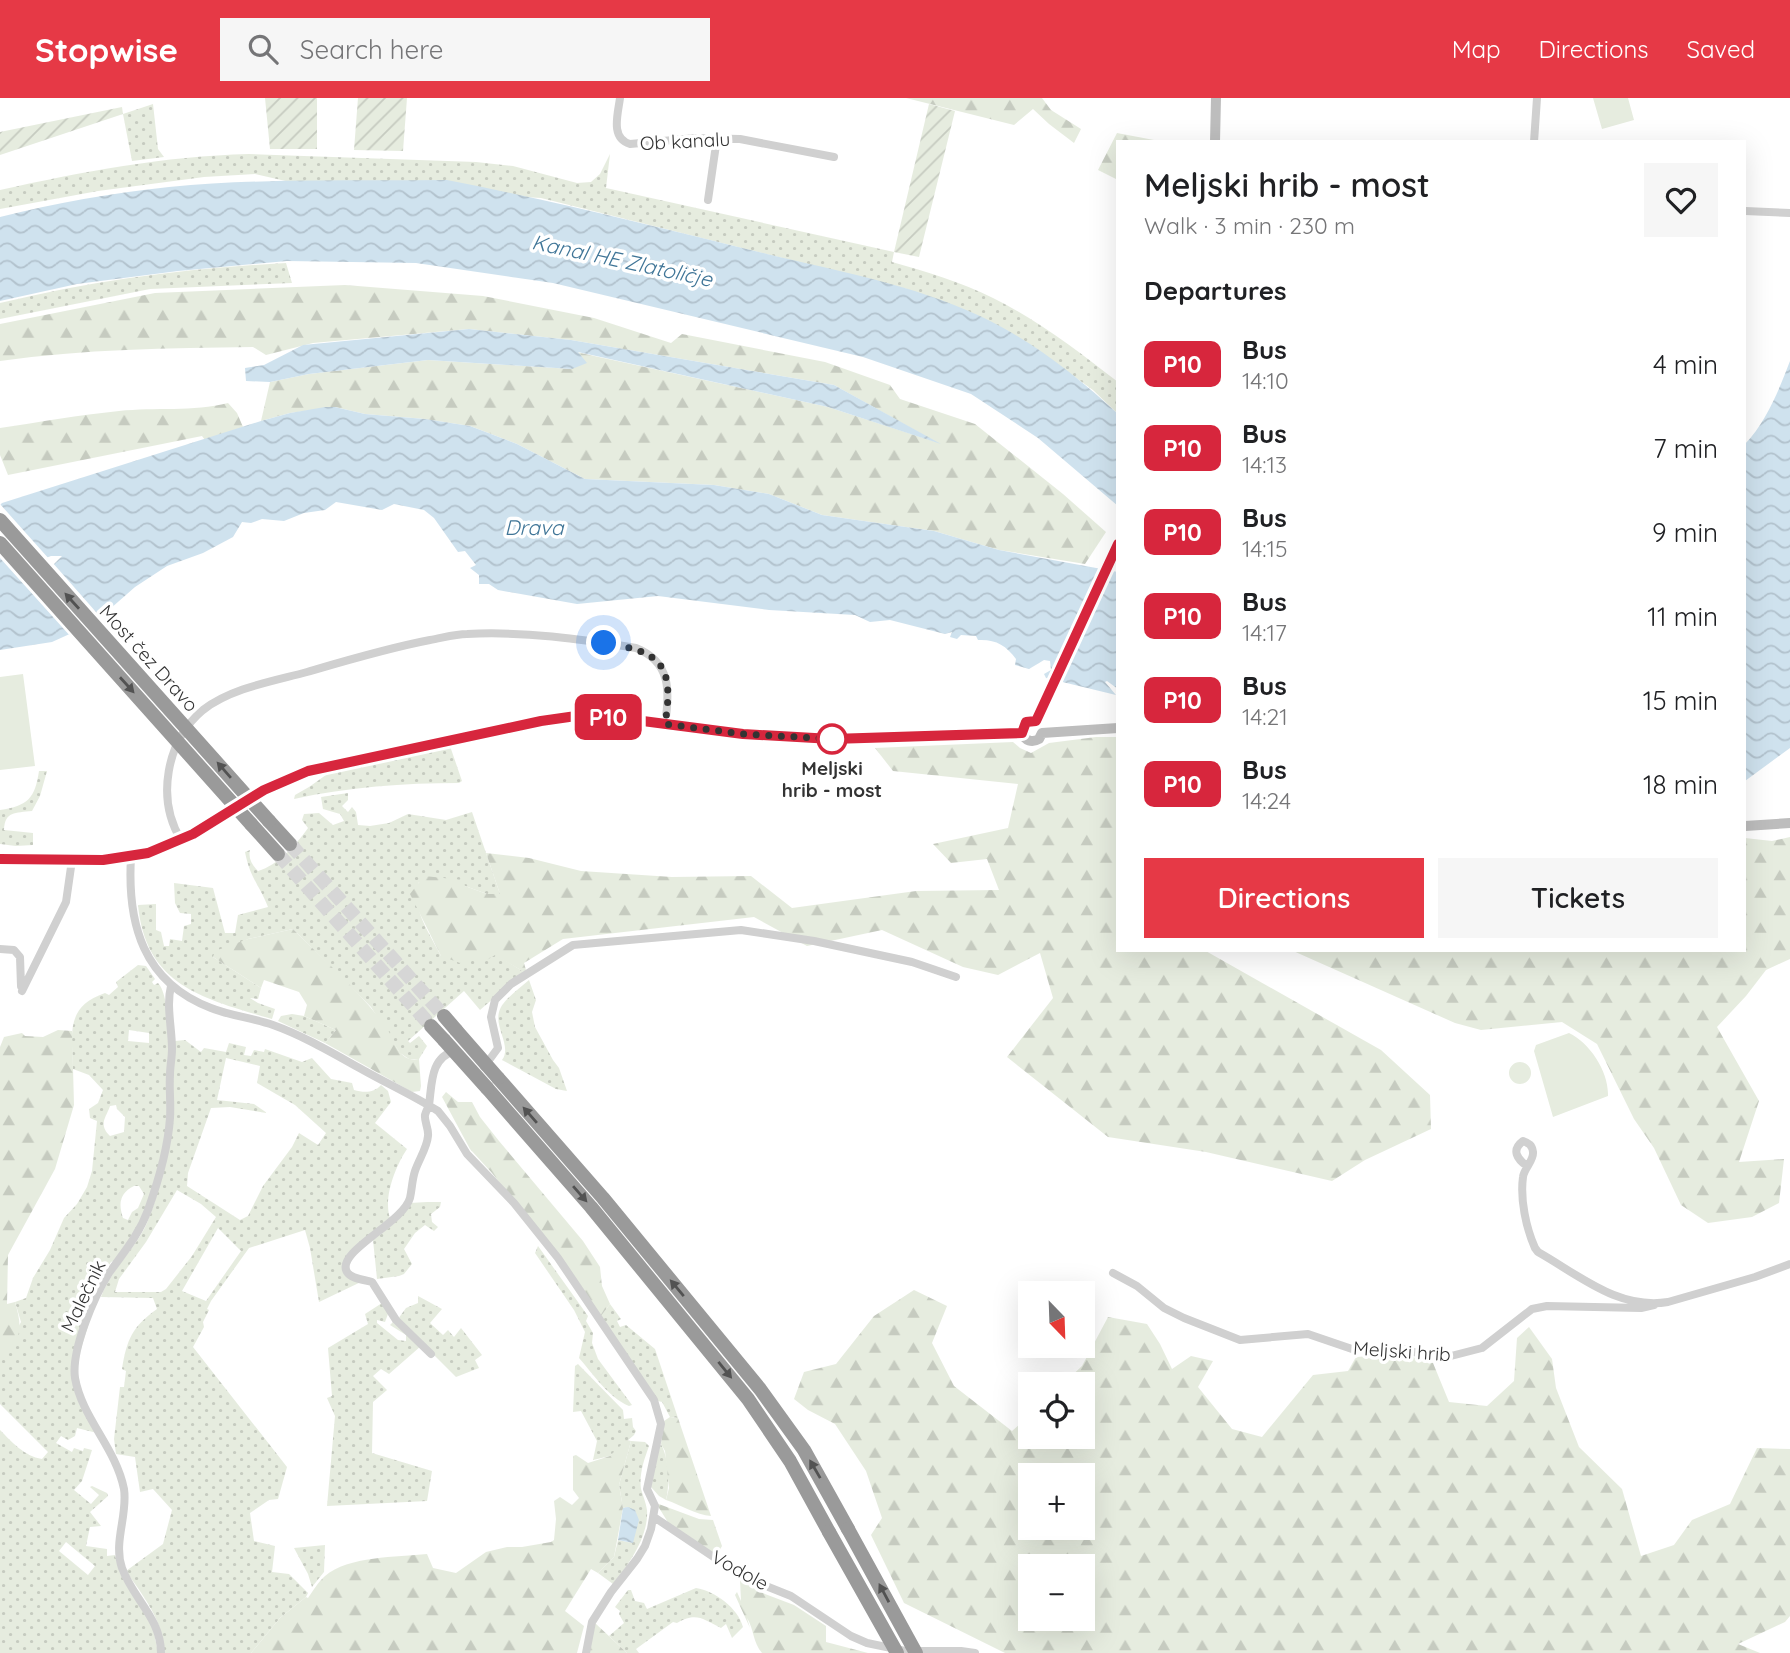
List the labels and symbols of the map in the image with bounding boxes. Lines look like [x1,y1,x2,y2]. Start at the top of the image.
street label: Ob kanalu [639,127,731,155]
water label: Kanal HE Zlatoličje [530,228,716,292]
water label: Drava [504,514,565,540]
one-way arrow [65,593,81,610]
street label: Most čez Dravo [95,599,203,717]
your location [586,625,621,660]
one-way arrow [118,677,134,694]
line badge: P10 [568,694,648,740]
marker: Meljski hrib - most [817,724,847,754]
place label: Meljski hrib - most [782,756,882,802]
one-way arrow [216,761,232,779]
one-way arrow [523,1106,538,1123]
one-way arrow [572,1185,588,1202]
street label: Malečnik [55,1256,111,1336]
one-way arrow [670,1280,685,1298]
north arrow [1018,1281,1096,1358]
street label: Meljski hrib [1352,1336,1452,1366]
one-way arrow [717,1361,732,1379]
one-way arrow [809,1460,821,1479]
street label: Vodole [707,1545,773,1595]
one-way arrow [878,1583,890,1602]

